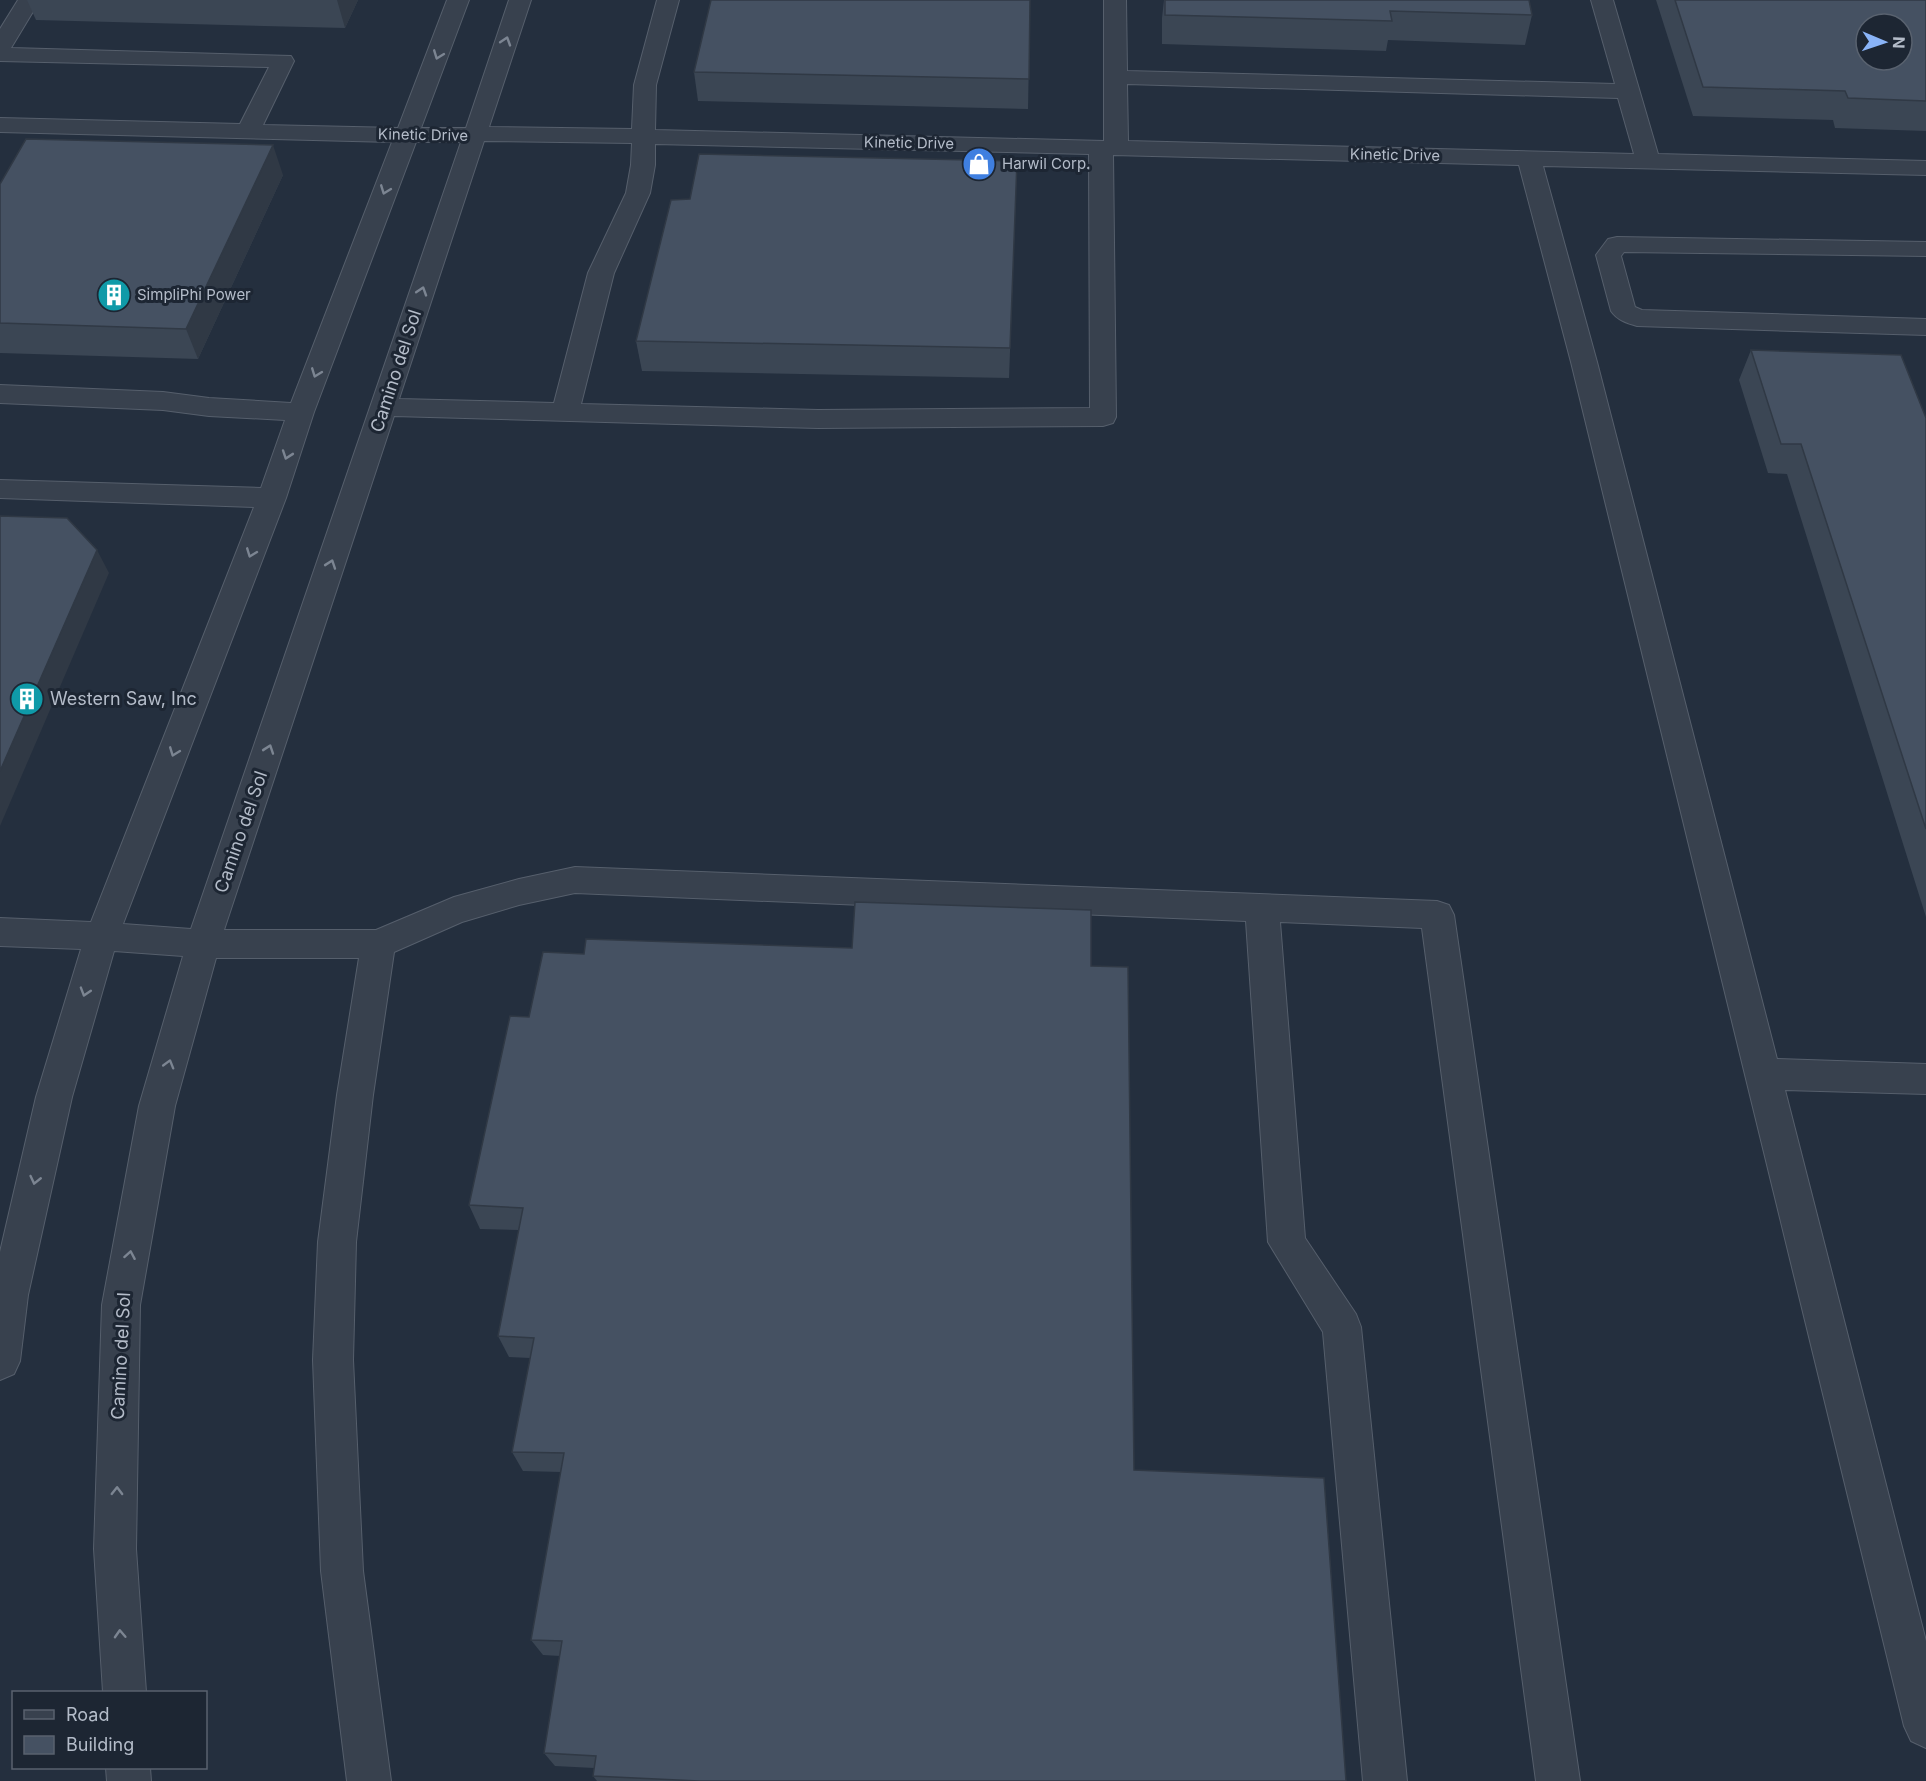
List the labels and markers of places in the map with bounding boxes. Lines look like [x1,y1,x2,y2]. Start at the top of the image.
shop icon: Harwil Corp. [961,146,997,182]
place label: Harwil Corp. [1002,154,1090,173]
building icon: SimpliPhi Power [96,277,132,313]
place label: SimpliPhi Power [137,285,251,304]
building icon: Western Saw, Inc [9,681,45,717]
place label: Western Saw, Inc [50,688,197,709]

